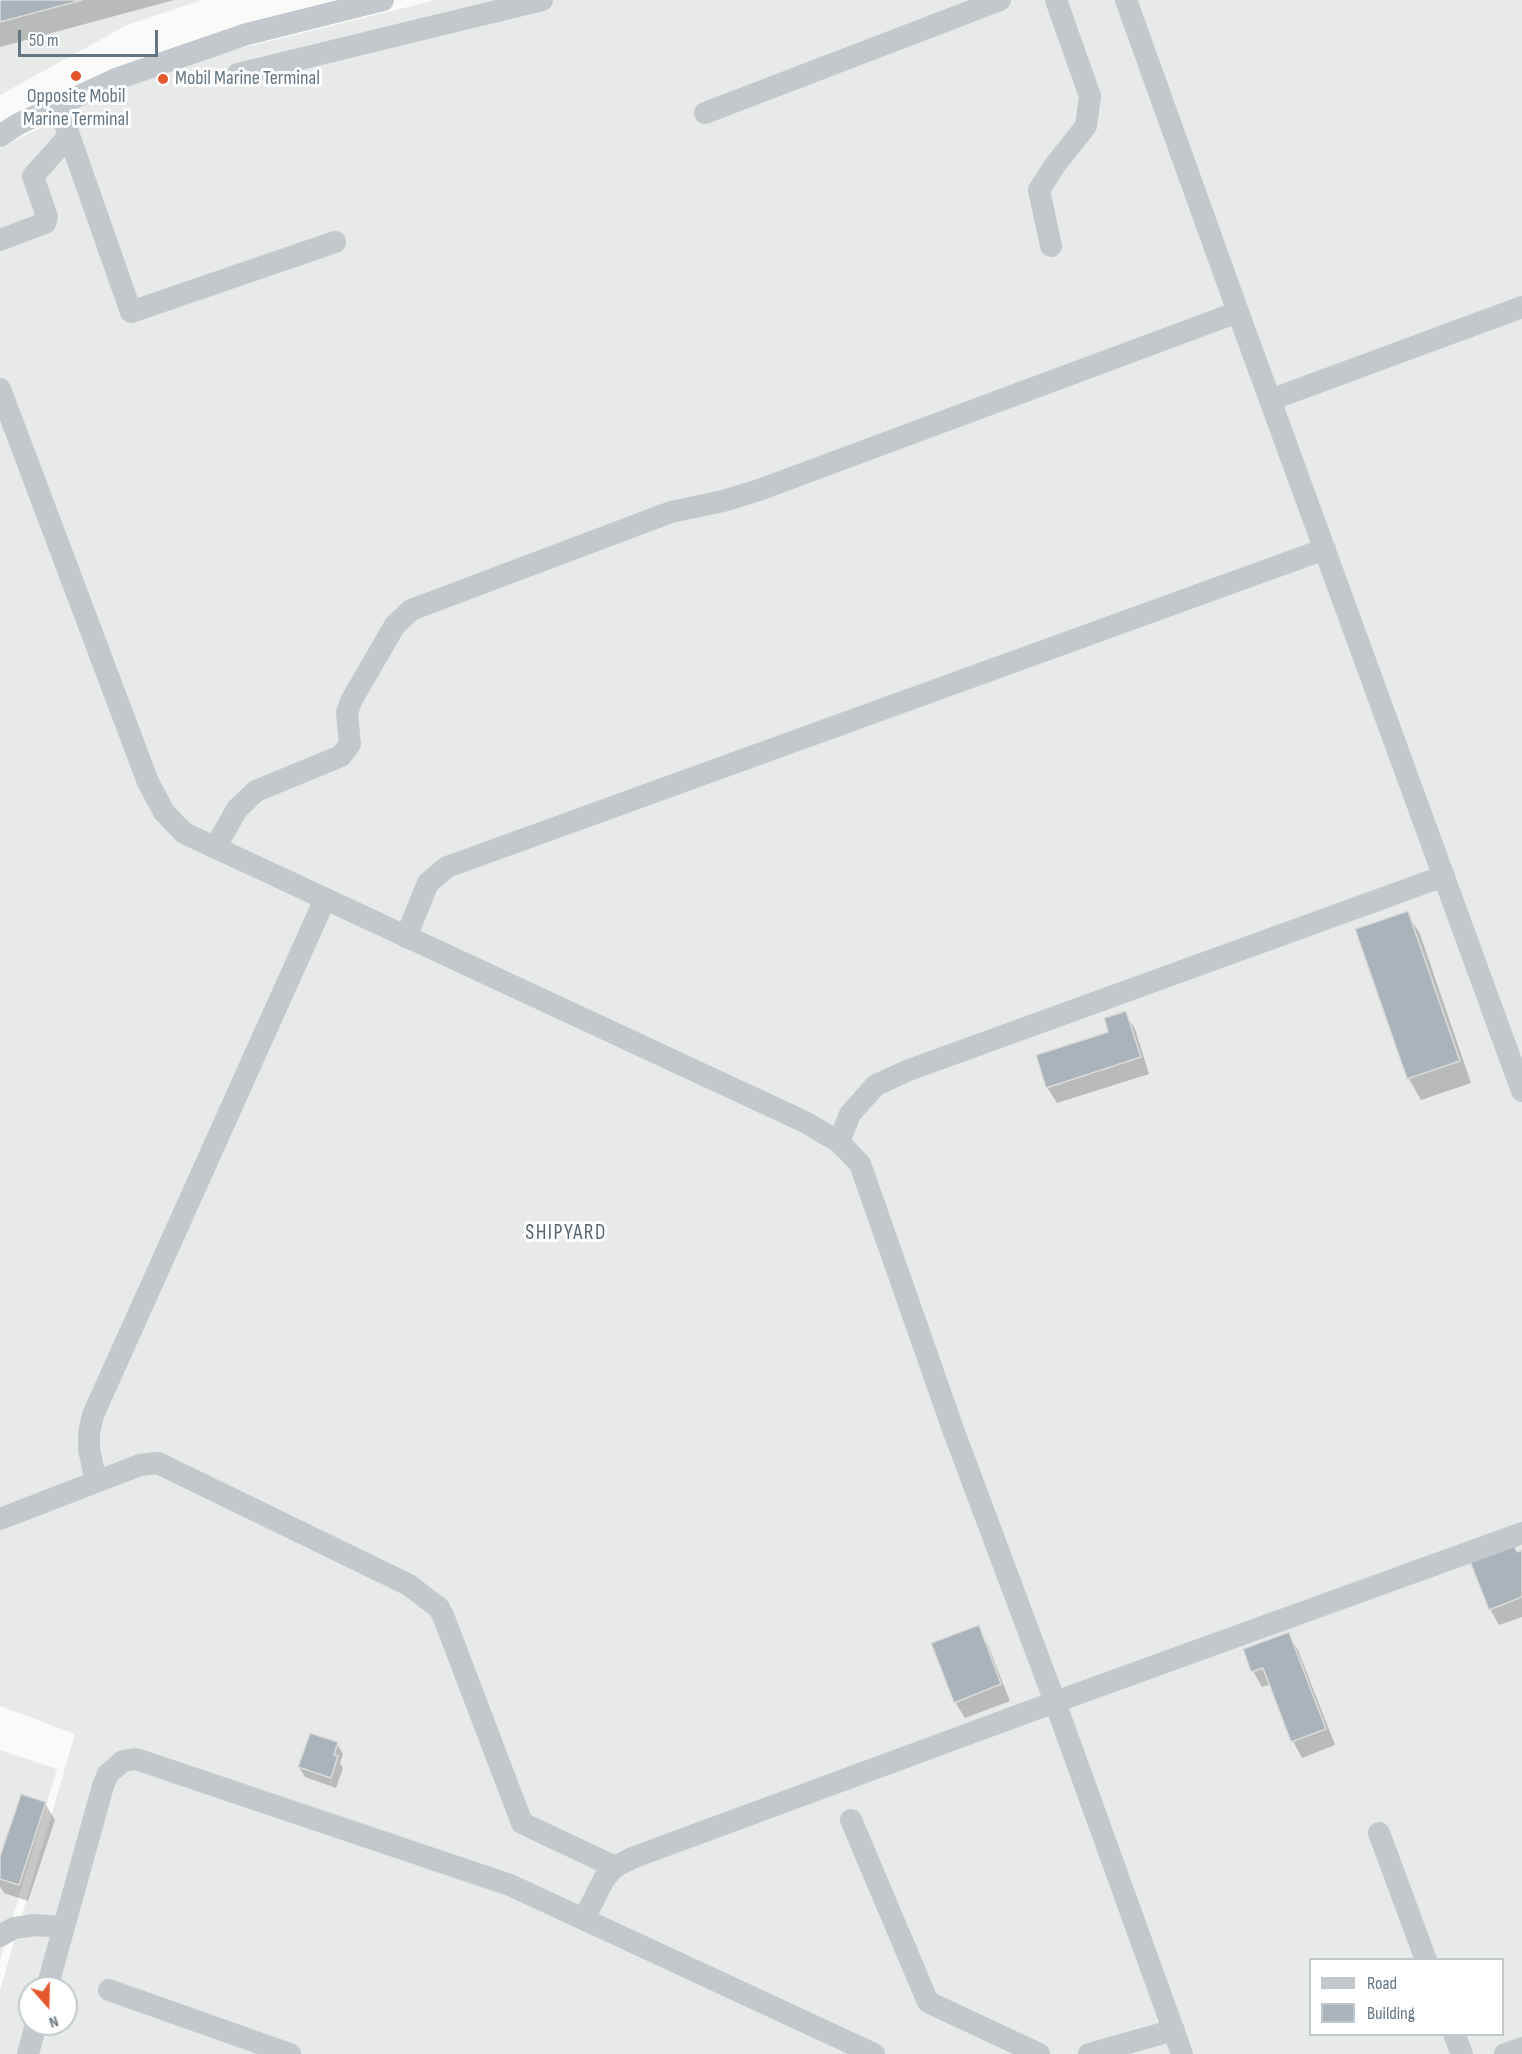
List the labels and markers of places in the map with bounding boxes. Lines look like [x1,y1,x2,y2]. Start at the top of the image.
place label: Mobil Marine Terminal [175,67,320,91]
marker: Opposite Mobil Marine Terminal [69,69,83,83]
marker: Mobil Marine Terminal [156,72,170,86]
place label: Opposite Mobil Marine Terminal [23,85,129,132]

